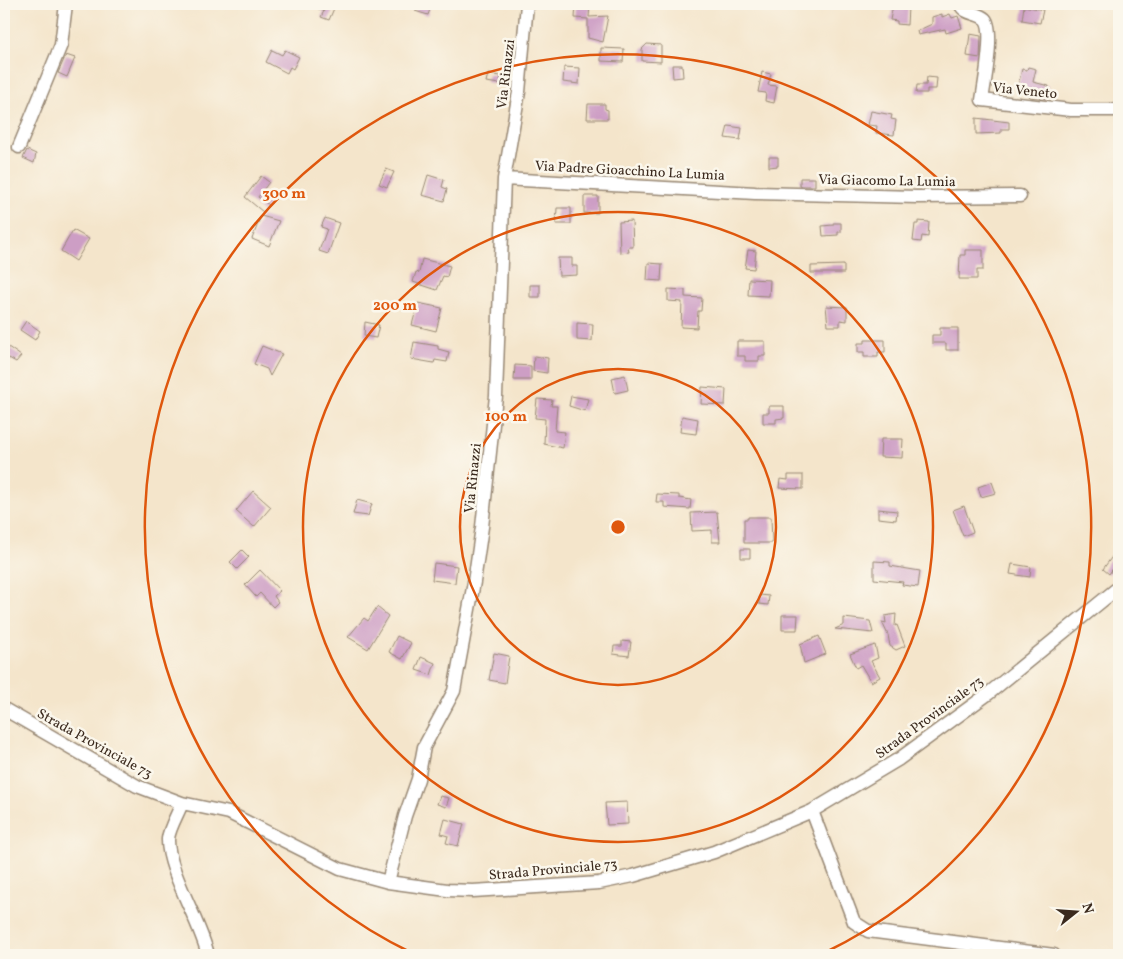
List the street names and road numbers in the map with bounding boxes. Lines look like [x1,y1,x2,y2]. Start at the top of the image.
street label: Via Rinazzi [493,38,520,110]
street label: Via Veneto [992,79,1058,104]
street label: Via Padre Gioacchino La Lumia [534,157,725,186]
street label: Via Giacomo La Lumia [818,171,956,192]
street label: Via Rinazzi [460,442,487,514]
street label: Strada Provinciale 73 [872,673,988,764]
street label: Strada Provinciale 73 [33,705,155,784]
street label: Strada Provinciale 73 [488,855,618,886]

